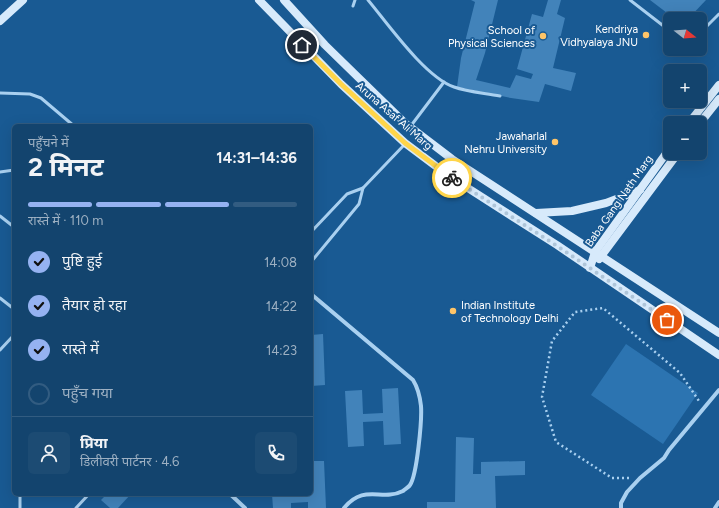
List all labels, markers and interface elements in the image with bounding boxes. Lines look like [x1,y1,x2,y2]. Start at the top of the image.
north arrow [663,12,707,56]
map controls [663,12,707,160]
place label: Kendriya Vidhyalaya JNU [560,23,638,49]
place label: School of Physical Sciences [448,24,536,50]
pin [285,28,319,62]
marker: Kendriya Vidhyalaya JNU [641,30,651,40]
marker: School of Physical Sciences [538,31,548,41]
icon: home [291,34,313,56]
button: + [663,64,707,108]
street label: Aruna Asaf Ali Marg [353,79,435,153]
button: − [663,116,707,160]
place label: Jawaharlal Nehru University [464,130,547,156]
text: पहुँचने में [28,135,69,150]
marker: Jawaharlal Nehru University [550,137,560,147]
text: 14:31–14:36 [216,149,297,167]
text: 2 मिनट [28,151,104,183]
street label: Baba Gang Nath Marg [583,153,655,249]
courier [432,158,472,198]
icon: bike [441,167,463,189]
text: रास्ते में · 110 m [28,213,103,228]
icon: check [28,251,50,273]
text: पुष्टि हुई [62,252,102,270]
text: 14:08 [264,255,297,270]
icon: check [28,295,50,317]
text: तैयार हो रहा [62,296,127,314]
text: 14:22 [266,299,297,314]
place label: Indian Institute of Technology Delhi [461,299,559,325]
pin [650,303,684,337]
marker: Indian Institute of Technology Delhi [448,306,458,316]
icon: bag [656,309,678,331]
icon: check [28,339,50,361]
text: रास्ते में [62,340,99,358]
text: 14:23 [266,343,297,358]
text: पहुँच गया [62,384,113,402]
button: person [28,432,70,474]
button: phone [255,432,297,474]
text: प्रिया [80,434,108,452]
text: डिलीवरी पार्टनर · 4.6 [80,454,179,469]

